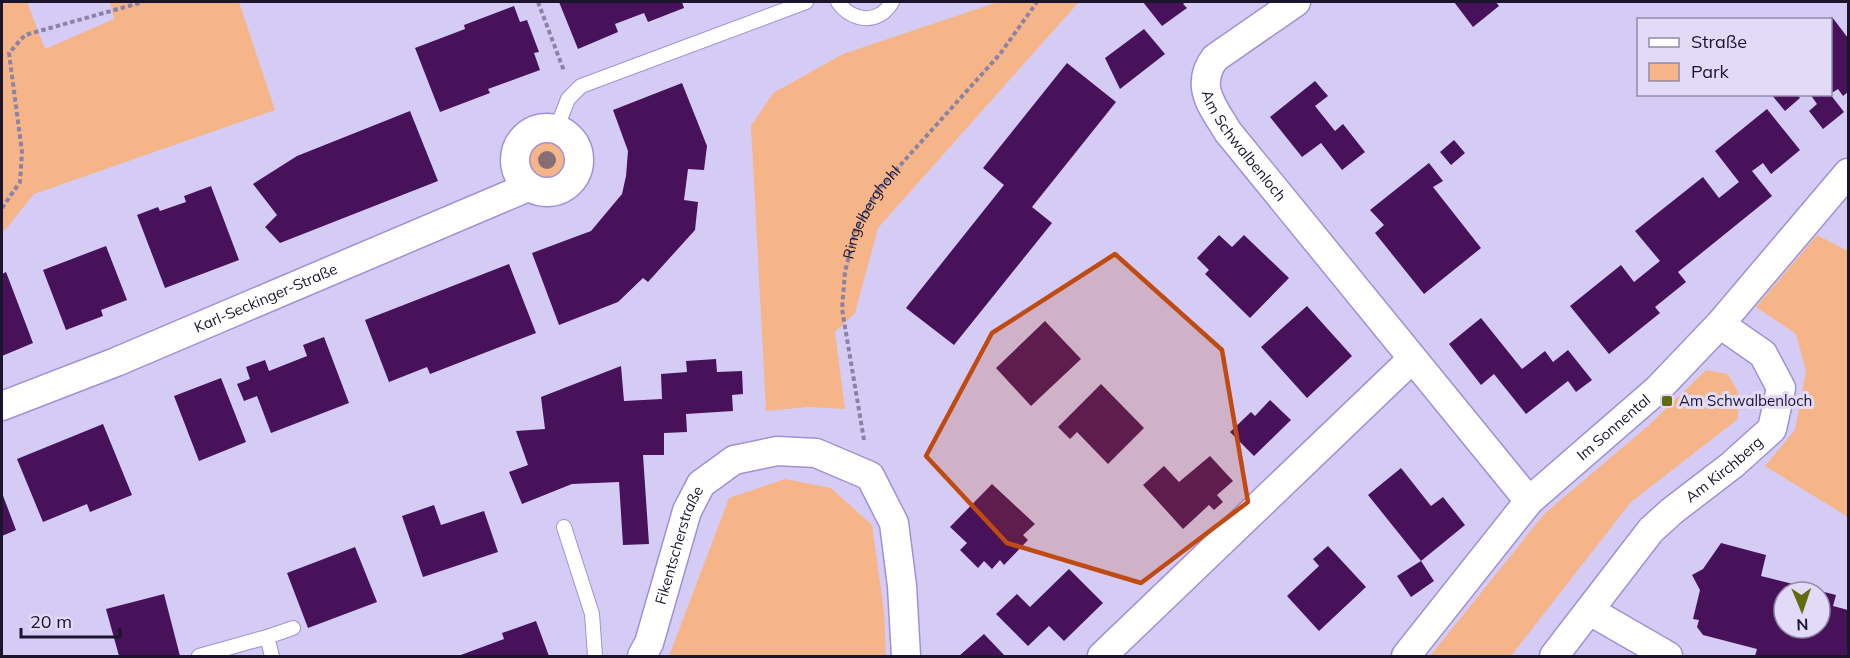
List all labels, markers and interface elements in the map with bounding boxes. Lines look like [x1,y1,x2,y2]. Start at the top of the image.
legend [1637,18,1832,96]
text: Straße [1691,30,1747,53]
text: Park [1691,60,1730,83]
street label: Am Schwalbenloch [1198,88,1291,205]
street label: Ringelberghohl [839,162,904,261]
street label: Karl-Seckinger-Straße [191,259,340,337]
street label: Im Sonnental [1573,390,1654,464]
place label: Am Schwalbenloch [1679,391,1812,410]
marker: Am Schwalbenloch [1660,394,1674,408]
street label: Am Kirchberg [1681,432,1766,506]
street label: Fikentscherstraße [651,483,707,607]
north arrow [1772,580,1832,640]
scale bar [21,601,120,639]
text: 20 m [30,610,72,633]
text: N [1796,615,1809,635]

